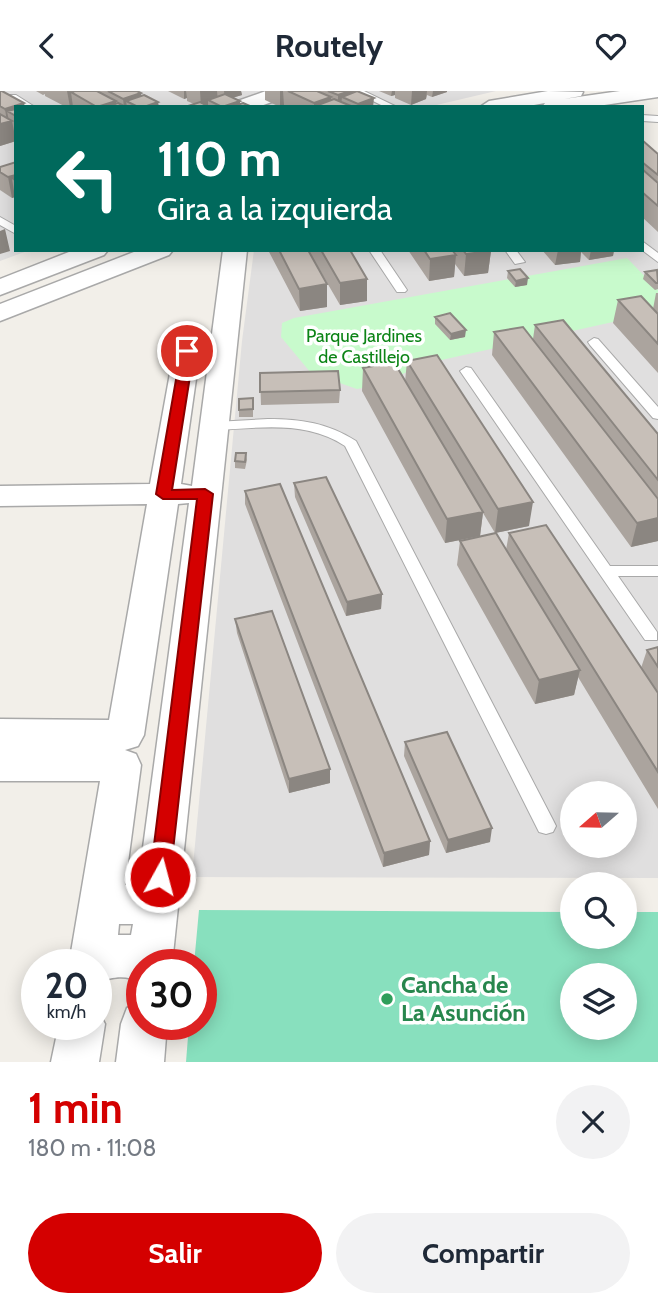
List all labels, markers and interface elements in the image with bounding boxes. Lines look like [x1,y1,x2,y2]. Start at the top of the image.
text: Routely [275,26,383,65]
icon: back [28,27,66,65]
icon: heart [592,27,630,65]
text: 110 m [157,129,281,188]
icon: left [42,133,133,224]
text: Gira a la izquierda [157,189,392,228]
pin [157,321,217,381]
park label: Parque Jardines de Castillejo [306,325,422,368]
icon: arrive [168,332,206,370]
north arrow [560,781,637,857]
map controls [560,781,637,1040]
position arrow [123,840,197,914]
button: search [560,872,637,949]
speed limit sign: 30 [126,949,217,1040]
button: layers [560,963,637,1040]
text: 20 [45,964,88,1007]
place label: Cancha de La Asunción [401,970,526,1027]
marker: Cancha de La Asunción [379,991,395,1007]
text: km/h [47,1001,86,1023]
text: 1 min [28,1082,123,1134]
button: close [556,1085,630,1159]
text: 180 m · 11:08 [28,1134,156,1162]
button: Salir [28,1213,322,1293]
button: Compartir [336,1213,630,1293]

